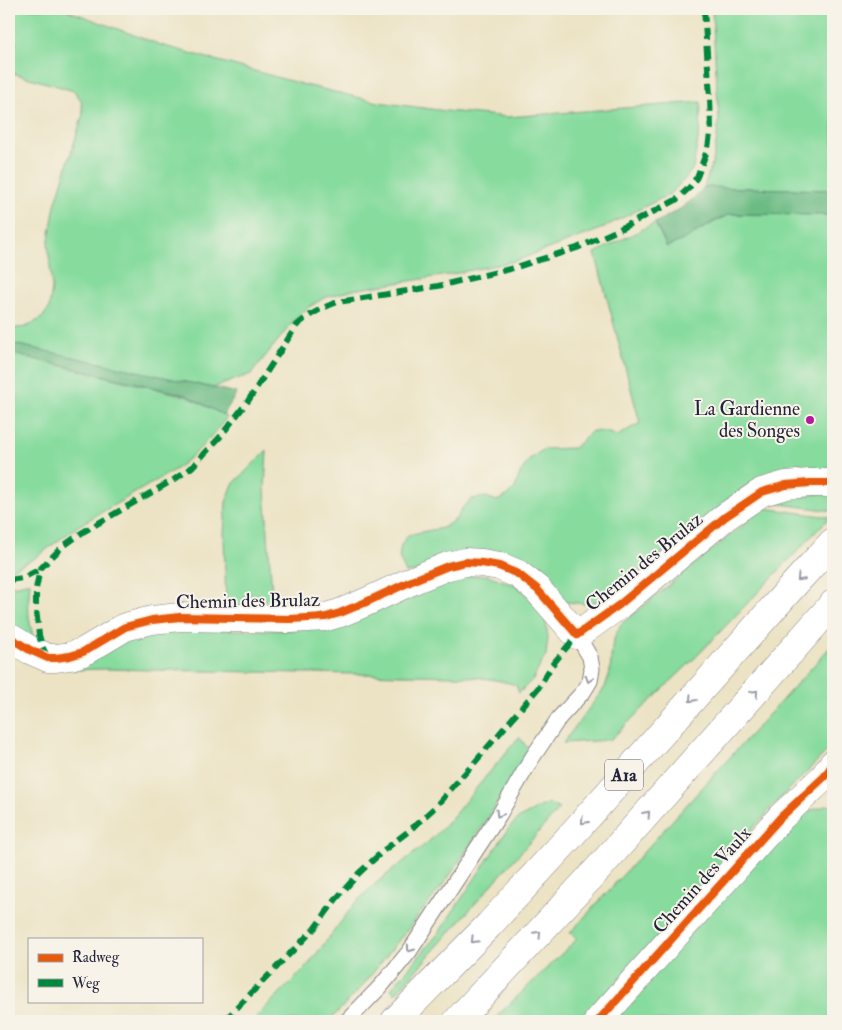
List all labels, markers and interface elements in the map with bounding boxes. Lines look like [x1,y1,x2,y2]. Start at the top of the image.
place label: La Gardienne des Songes [694,397,800,443]
marker: La Gardienne des Songes [804,414,816,426]
street label: Chemin des Brulaz [580,507,708,617]
one-way arrow [797,572,806,581]
street label: Chemin des Brulaz [176,588,320,614]
one-way arrow [584,674,594,683]
one-way arrow [749,689,758,698]
one-way arrow [688,693,697,702]
road number: A1a [605,760,643,790]
one-way arrow [496,808,506,817]
one-way arrow [641,811,650,820]
one-way arrow [581,815,590,824]
street label: Chemin des Vaulx [648,821,757,939]
one-way arrow [532,931,541,940]
one-way arrow [471,935,480,944]
legend [28,938,202,1002]
one-way arrow [407,943,416,953]
text: Radweg [72,948,120,967]
text: Weg [71,974,100,993]

